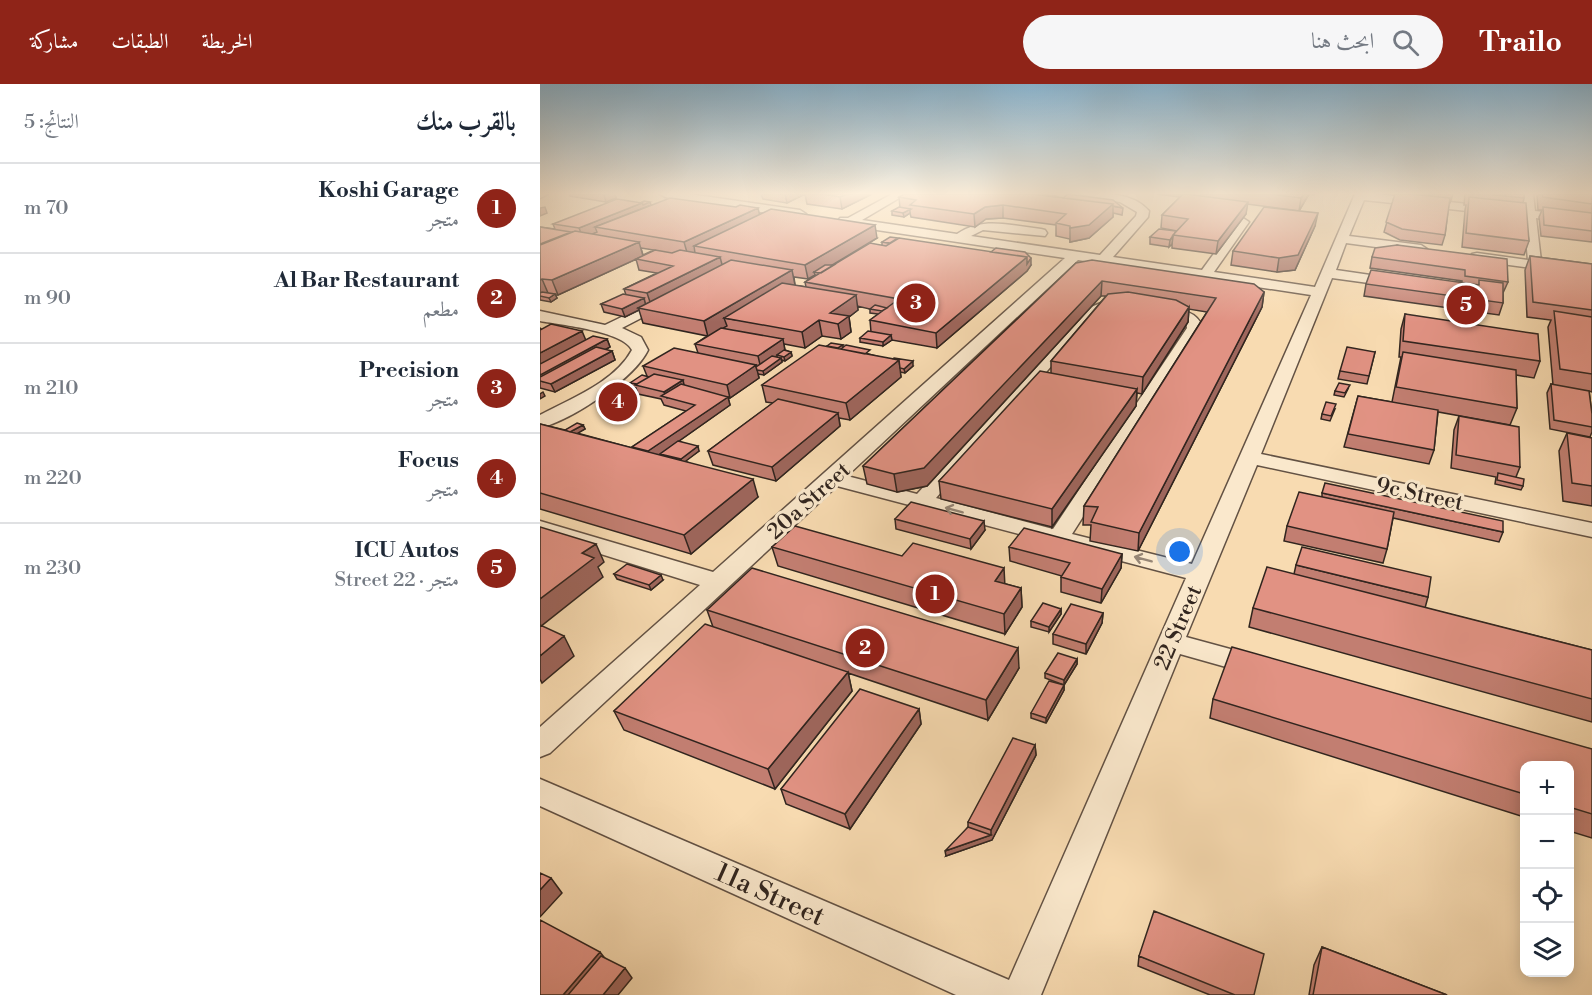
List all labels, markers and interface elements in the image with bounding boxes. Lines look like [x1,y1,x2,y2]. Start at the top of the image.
search box [1023,15,1443,69]
text: Trailo [1479,25,1562,60]
icon: search [1389,26,1422,59]
text: ابحث هنا [1311,28,1374,55]
text: مشاركة [30,29,78,55]
text: الطبقات [111,29,168,55]
text: الخريطة [201,29,253,55]
text: بالقرب منك [416,106,516,138]
text: النتائج: 5 [24,110,79,135]
text: Koshi Garage [318,177,459,204]
text: 70 m [24,196,69,221]
text: 1 [492,196,501,221]
text: متجر [427,208,459,233]
text: Al Bar Restaurant [274,267,459,294]
pin: 3 [896,280,935,326]
pin: 5 [1446,282,1486,328]
text: 90 m [24,286,71,311]
text: 2 [490,286,503,311]
text: مطعم [422,298,459,323]
text: Precision [359,357,459,384]
text: 210 m [24,376,79,401]
text: 3 [490,376,503,401]
pin: 4 [598,380,638,424]
text: متجر [427,388,459,413]
text: Focus [398,447,459,474]
street label: 20a Street [762,457,856,545]
text: 220 m [24,466,82,491]
text: 4 [490,466,503,491]
street label: 9c Street [1373,472,1466,517]
text: متجر [427,478,459,503]
one-way arrow [945,503,964,515]
text: ICU Autos [355,537,459,564]
your location [1165,537,1194,566]
one-way arrow [1134,552,1153,564]
text: 230 m [24,556,81,581]
text: 5 [490,556,503,581]
text: متجر · 22 Street [334,568,459,593]
pin: 1 [916,572,954,616]
street label: 22 Street [1148,581,1208,674]
pin: 2 [846,626,884,670]
map controls [1520,761,1574,977]
button: + [1520,761,1574,815]
button: − [1520,815,1574,869]
street label: 11a Street [709,856,830,934]
button: locate [1520,869,1574,923]
button: layers [1520,923,1574,977]

